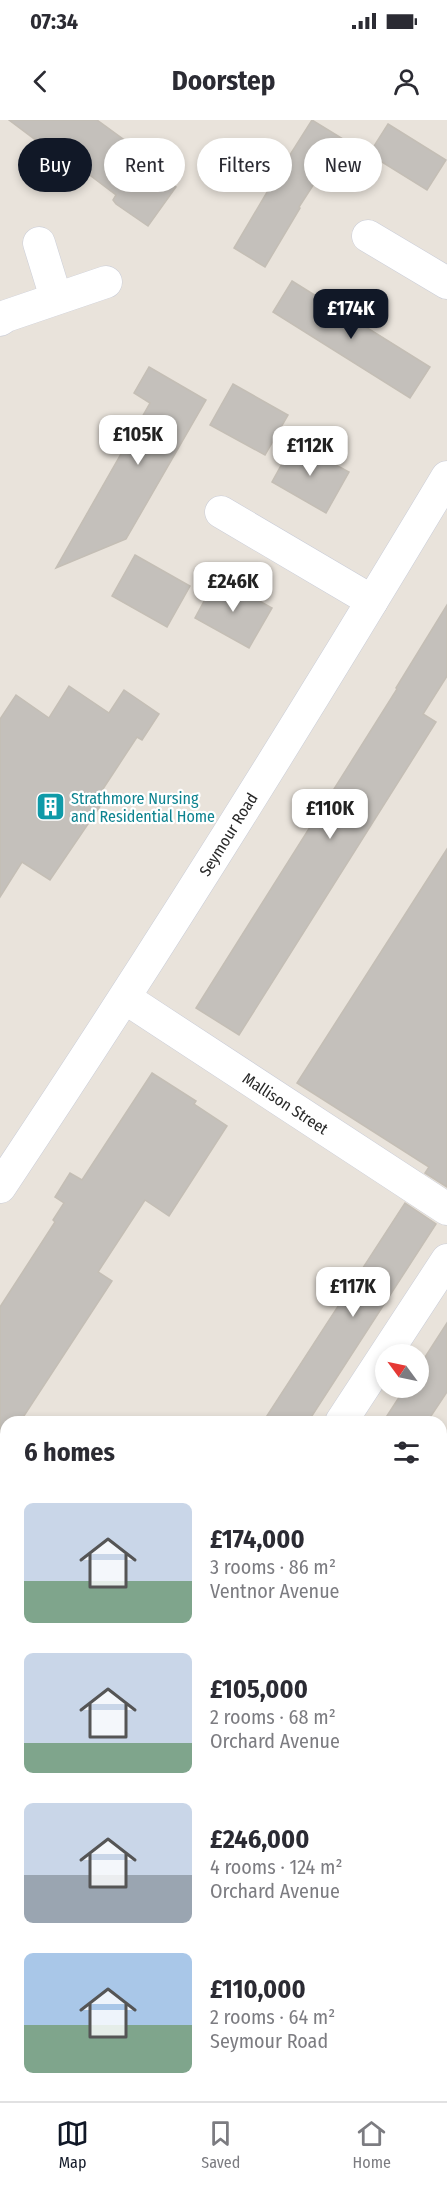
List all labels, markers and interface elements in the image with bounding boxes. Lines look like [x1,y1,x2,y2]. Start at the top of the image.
text: 07:34 [30,8,78,35]
icon: back [24,65,57,98]
text: Doorstep [172,65,275,97]
icon: person [390,65,423,98]
chip: Buy [18,138,92,192]
chip: Rent [104,138,185,192]
chip: Filters [197,138,292,192]
chip: New [304,138,382,192]
pin: £174K [309,289,393,340]
text: £174K [327,296,375,320]
pin: £105K [96,415,180,466]
text: £105K [113,422,163,446]
pin: £112K [268,426,352,477]
text: £112K [287,433,333,457]
pin: £246K [191,562,275,613]
text: £246K [207,569,259,593]
place label: Strathmore Nursing and Residential Home [71,789,215,826]
street label: Seymour Road [195,789,261,879]
pin: £110K [288,789,372,840]
building icon: Strathmore Nursing and Residential Home [34,791,66,823]
text: £110K [306,796,354,820]
street label: Mallison Street [239,1068,333,1139]
pin: £117K [311,1267,395,1318]
text: £117K [330,1274,376,1298]
north arrow [375,1344,429,1398]
map controls [375,1344,429,1398]
icon: filters [390,1436,423,1469]
text: 6 homes [24,1437,115,1468]
text: £174,000 [210,1524,305,1555]
icon: home [72,1527,144,1599]
text: 3 rooms · 86 m² [210,1555,336,1579]
text: Ventnor Avenue [210,1579,339,1603]
text: £105,000 [210,1674,308,1705]
icon: home [72,1677,144,1749]
text: 2 rooms · 68 m² [210,1705,336,1729]
text: Orchard Avenue [210,1729,340,1753]
text: £246,000 [210,1824,309,1855]
icon: home [72,1827,144,1899]
text: 4 rooms · 124 m² [210,1855,343,1879]
text: Orchard Avenue [210,1879,340,1903]
text: £110,000 [210,1974,306,2005]
icon: home [72,1977,144,2049]
text: 2 rooms · 64 m² [210,2005,335,2029]
text: Seymour Road [210,2029,328,2053]
tab: Map [56,2117,89,2172]
tab: Saved [201,2117,240,2172]
tab: Home [353,2117,391,2172]

